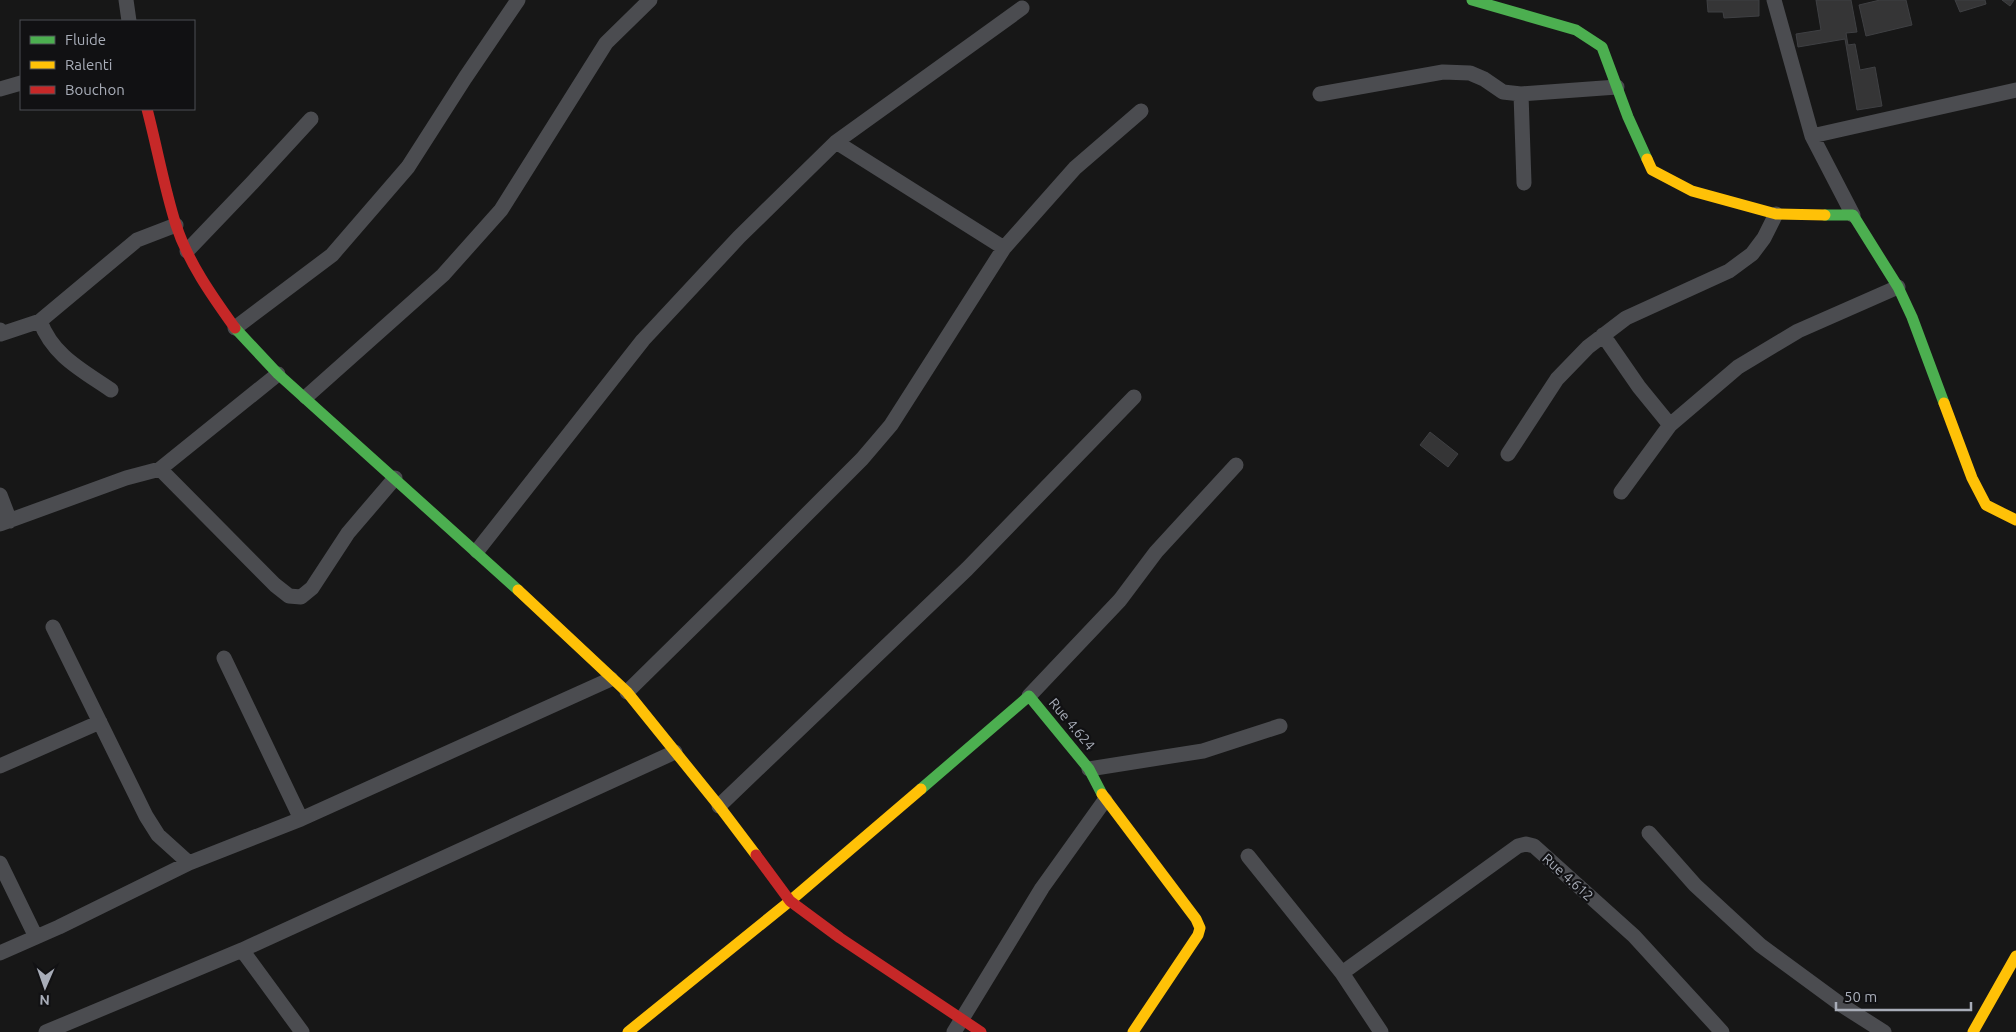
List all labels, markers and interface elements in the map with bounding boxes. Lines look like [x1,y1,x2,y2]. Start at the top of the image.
legend [20,20,195,110]
text: Fluide [65,31,106,48]
text: Ralenti [65,56,112,73]
text: Bouchon [65,81,125,98]
street label: Rue 4.624 [1046,695,1098,753]
street label: Rue 4.612 [1539,850,1597,904]
north arrow [20,962,70,1012]
scale bar [1836,980,1971,1012]
text: 50 m [1844,988,1877,1005]
text: N [39,992,50,1008]

